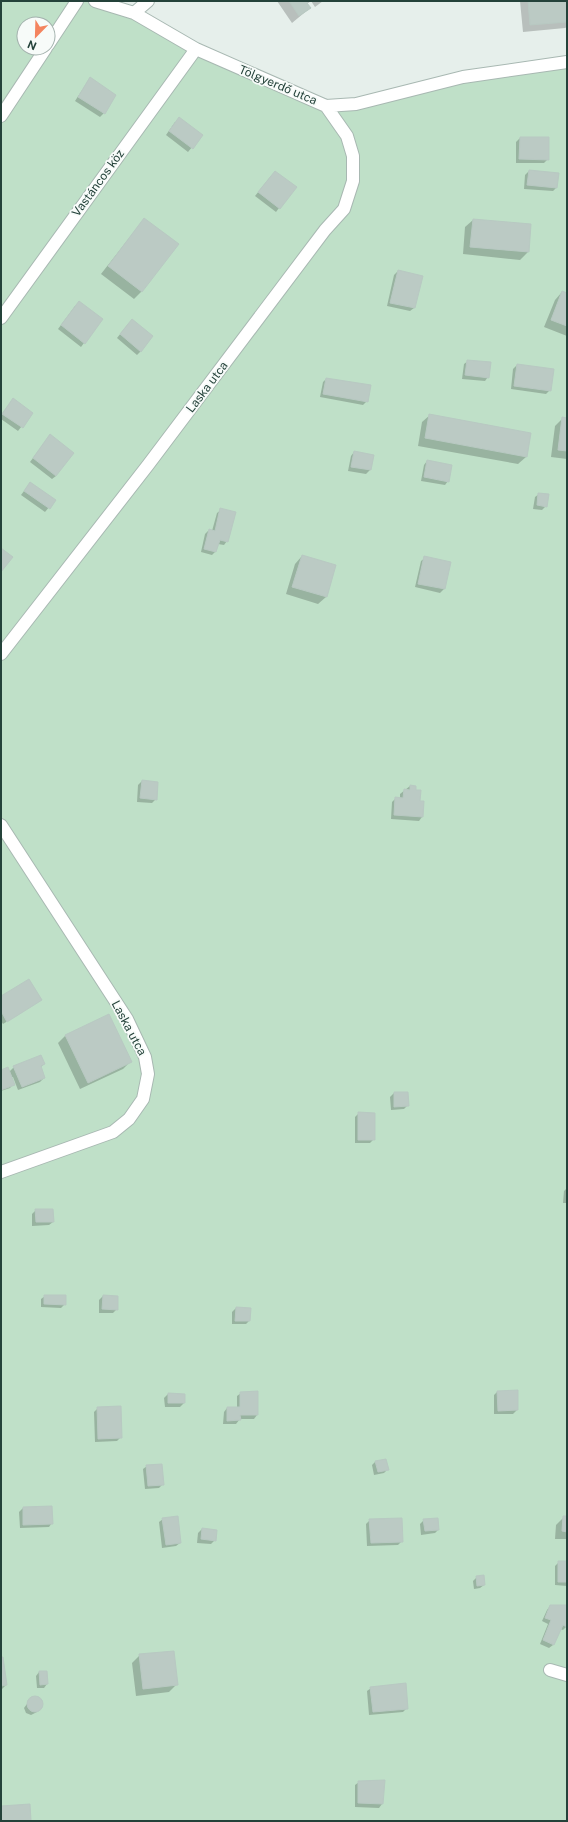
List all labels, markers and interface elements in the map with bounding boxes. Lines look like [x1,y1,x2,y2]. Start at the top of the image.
north arrow [16,16,56,56]
text: N [26,38,38,52]
street label: Tölgyerdő utca [237,62,319,108]
street label: Vastáncos köz [69,147,127,219]
street label: Laska utca [183,359,231,415]
street label: Laska utca [109,998,149,1058]

